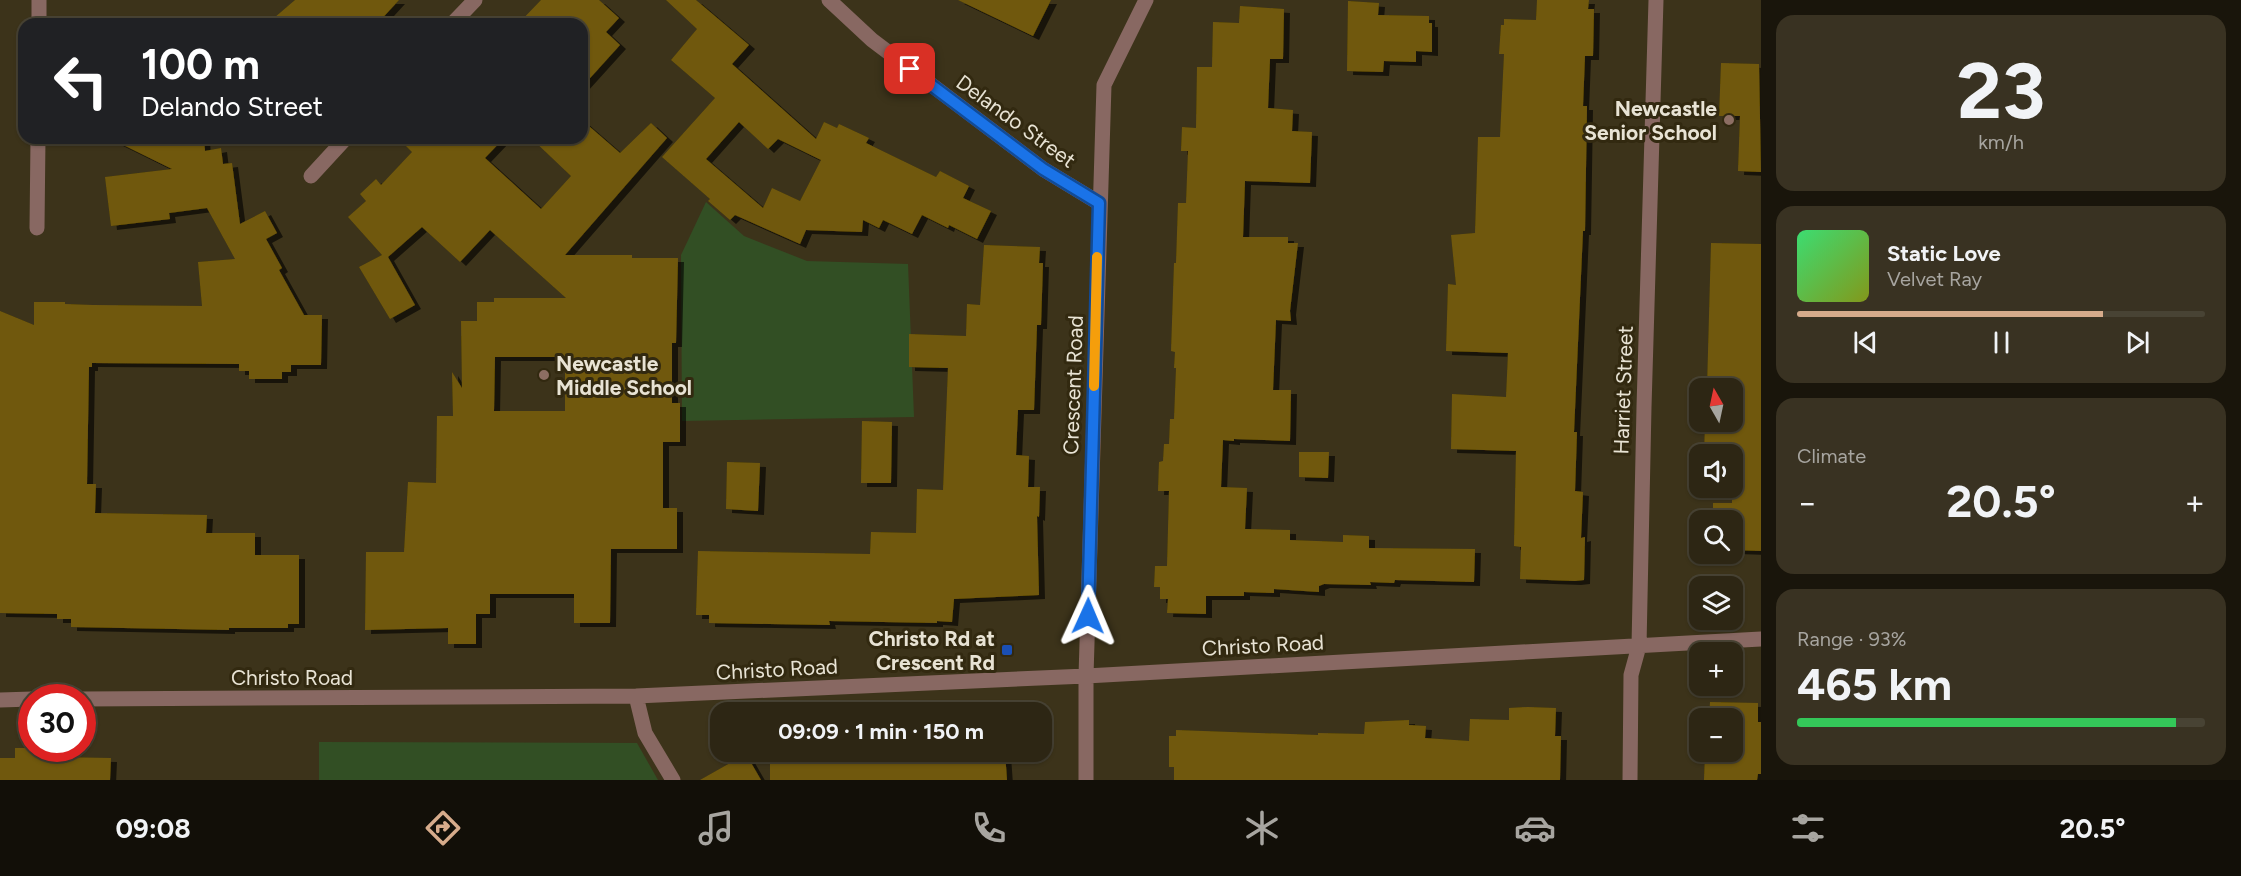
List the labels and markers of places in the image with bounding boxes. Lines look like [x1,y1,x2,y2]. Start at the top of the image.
pin [884,43,935,94]
place label: Newcastle Senior School [1584,96,1717,145]
marker: Newcastle Senior School [1722,113,1736,127]
place label: Newcastle Middle School [556,351,692,400]
marker: Newcastle Middle School [537,368,551,382]
place label: Christo Rd at Crescent Rd [868,626,995,675]
marker: Christo Rd at Crescent Rd [1000,643,1014,657]

